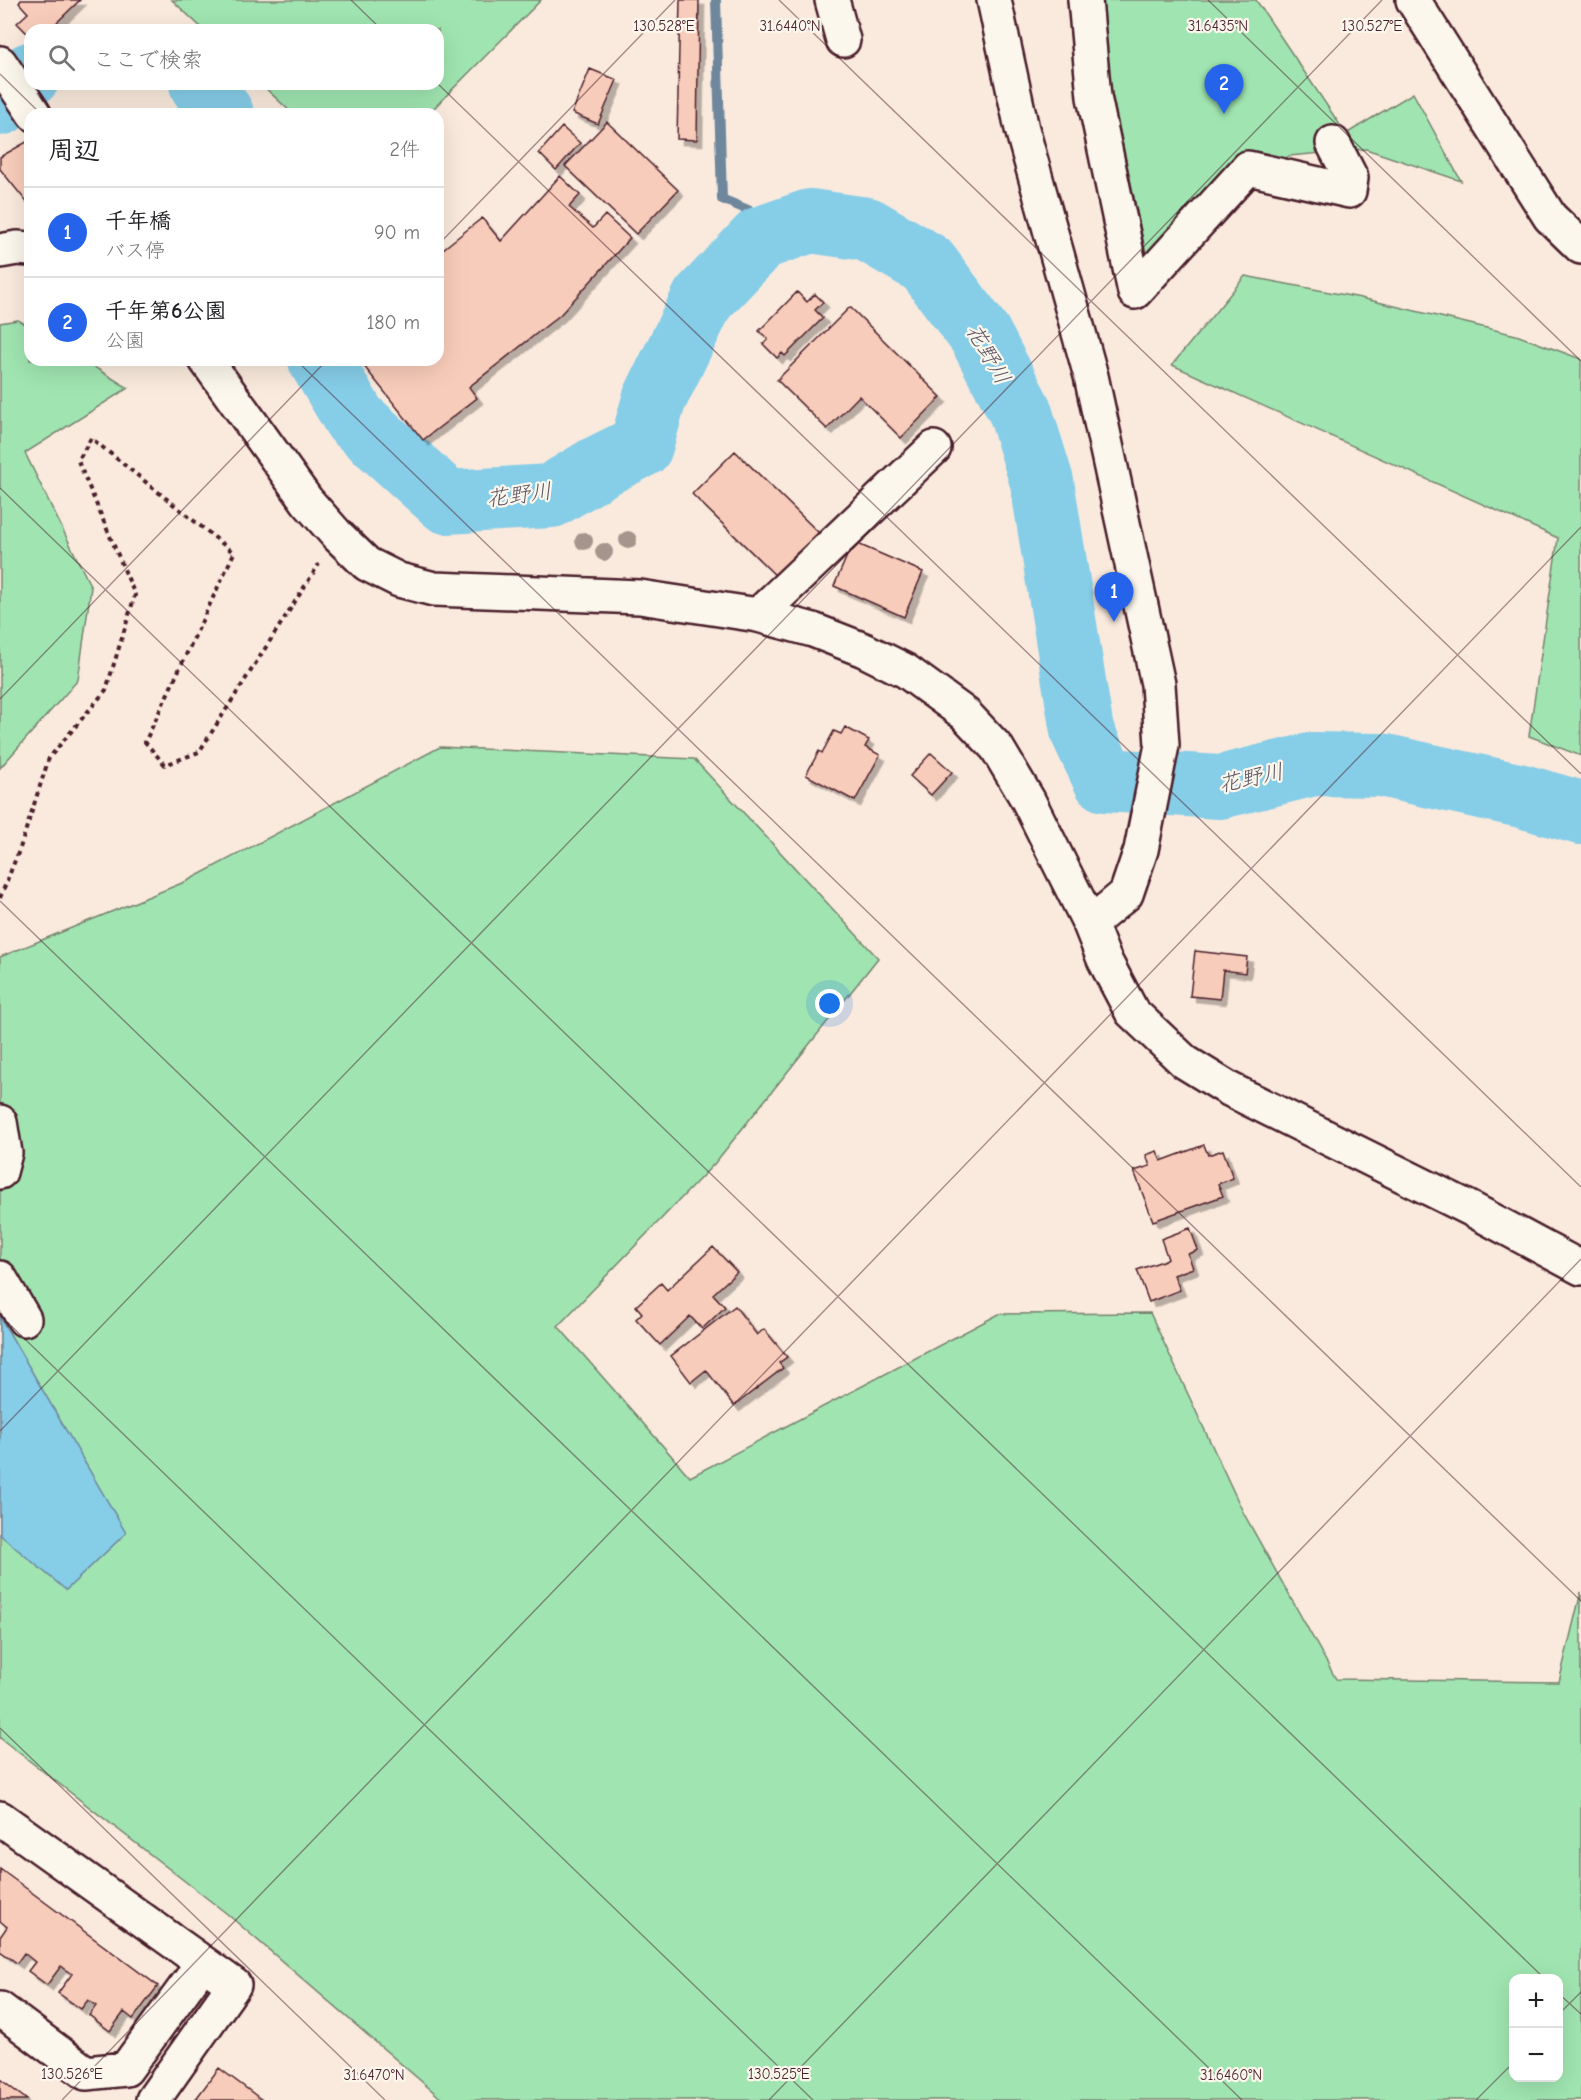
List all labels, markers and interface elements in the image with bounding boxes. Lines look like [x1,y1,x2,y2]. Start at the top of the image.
text: 130.528°E [633,17,695,35]
text: 31.6440°N [759,17,821,35]
text: 31.6435°N [1188,17,1248,35]
text: 130.527°E [1342,17,1402,35]
search box [24,24,444,90]
icon: search [45,41,78,74]
text: ここで検索 [93,47,203,73]
pin: 2 [1204,64,1244,114]
text: 周辺 [48,136,100,166]
text: 2件 [390,138,420,161]
text: 千年橋 [105,208,171,234]
text: 1 [64,221,71,244]
text: 90 m [374,221,420,244]
text: バス停 [105,239,165,262]
text: 千年第6公園 [105,298,227,324]
text: 2 [63,311,72,334]
text: 180 m [366,311,420,334]
water label: 花野川 [960,319,1016,389]
text: 公園 [105,329,145,352]
water label: 花野川 [485,478,553,512]
pin: 1 [1094,572,1134,622]
water label: 花野川 [1216,758,1286,798]
your location [815,989,844,1018]
map controls [1509,1974,1563,2082]
button: + [1509,1974,1563,2028]
button: − [1509,2028,1563,2082]
text: 130.526°E [41,2065,103,2083]
text: 130.525°E [748,2065,810,2083]
text: 31.6470°N [343,2066,405,2084]
text: 31.6460°N [1200,2066,1262,2084]

